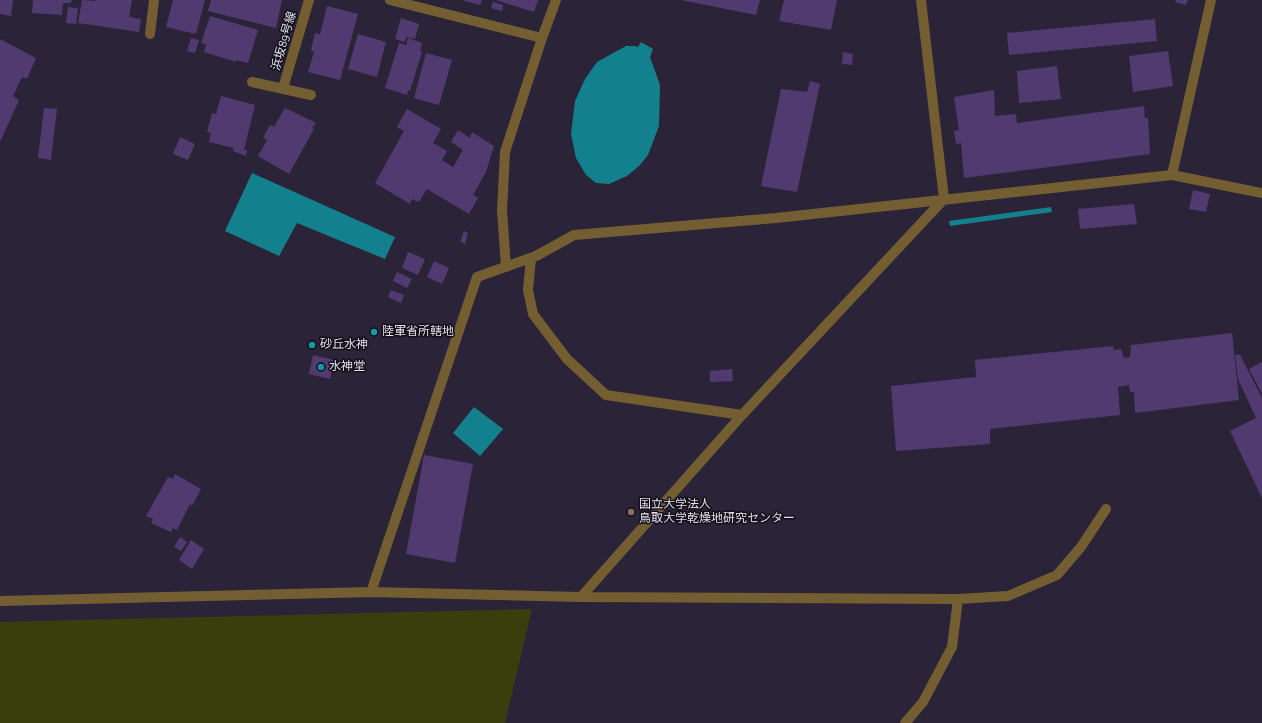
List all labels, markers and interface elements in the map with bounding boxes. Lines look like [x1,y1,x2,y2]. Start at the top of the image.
street label: 浜坂89号線 [269,10,299,72]
place label: 陸軍省所轄地 [382,325,454,339]
marker: 陸軍省所轄地 [369,327,379,337]
place label: 砂丘水神 [320,338,368,352]
marker: 砂丘水神 [307,340,317,350]
place label: 水神堂 [329,360,365,374]
marker: 水神堂 [316,362,326,372]
place label: 国立大学法人 鳥取大学乾燥地研究センター [639,498,795,526]
marker: 国立大学法人 鳥取大学乾燥地研究センター [626,507,636,517]

